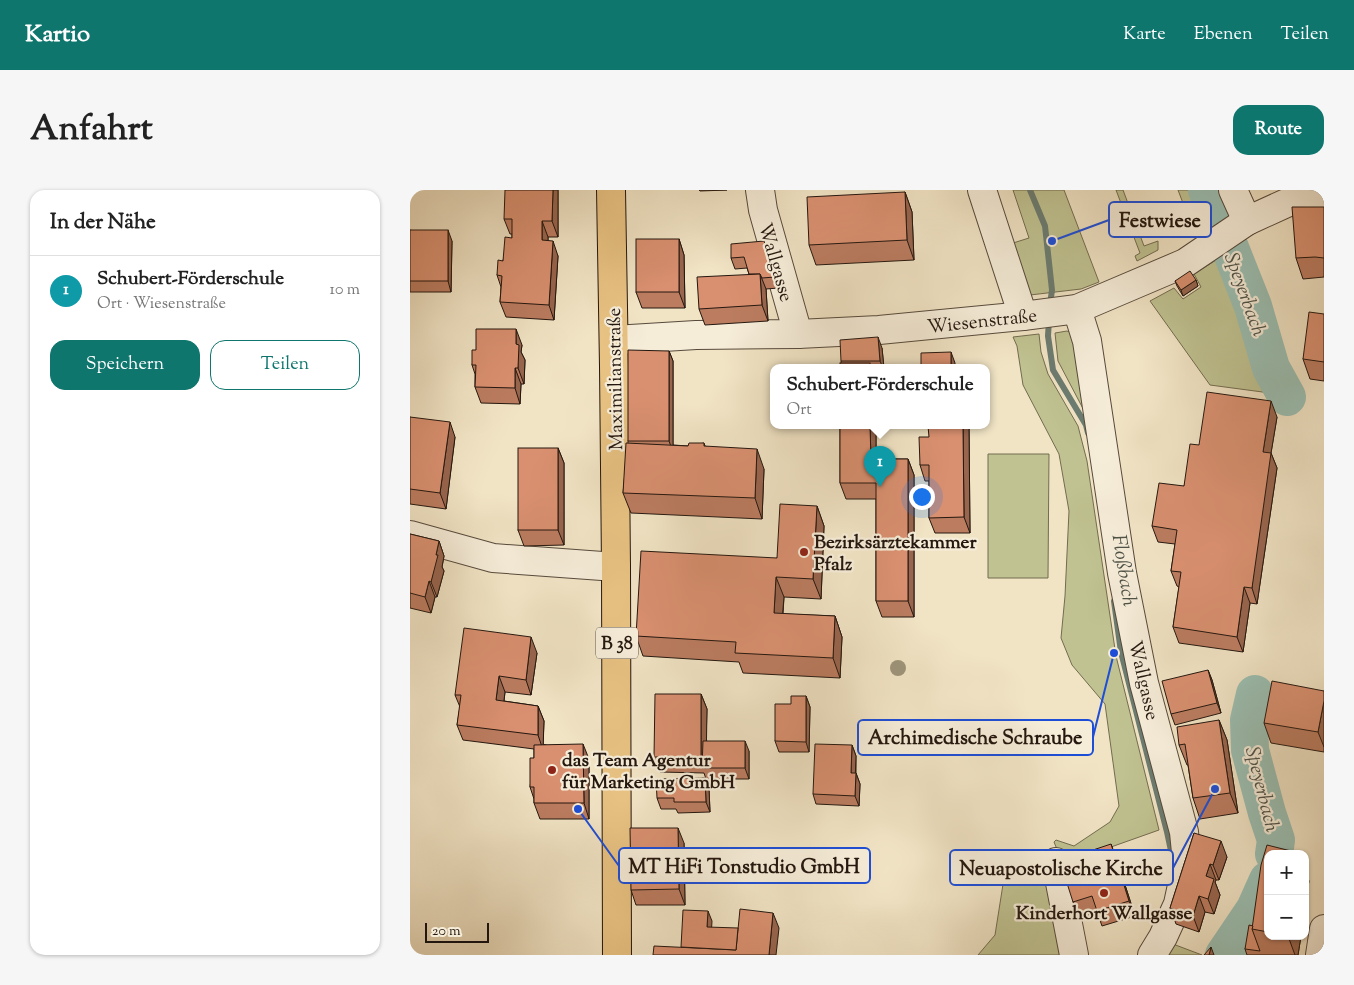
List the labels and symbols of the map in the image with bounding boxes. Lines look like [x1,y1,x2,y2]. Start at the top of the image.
callout: Festwiese [1109,202,1211,237]
text: Festwiese [1119,208,1201,237]
street label: Wallgasse [750,220,799,305]
water label: Speyerbach [1215,249,1272,341]
street label: Wiesenstraße [926,303,1039,342]
street label: Maximilianstraße [602,307,631,450]
pin: 1 [864,446,896,487]
your location [909,484,935,510]
place label: Bezirksärztekammer Pfalz [814,530,977,579]
water label: Floßbach [1103,532,1143,609]
marker: Bezirksärztekammer Pfalz [798,546,810,558]
road number: B 38 [596,628,638,658]
street label: Wallgasse [1120,638,1165,723]
callout: Archimedische Schraube [858,720,1093,755]
text: Archimedische Schraube [868,725,1082,754]
water label: Speyerbach [1236,744,1285,836]
place label: das Team Agentur für Marketing GmbH [562,748,736,797]
marker: das Team Agentur für Marketing GmbH [546,764,558,776]
callout: MT HiFi Tonstudio GmbH [619,848,870,883]
callout: Neuapostolische Kirche [950,850,1173,885]
text: MT HiFi Tonstudio GmbH [628,854,860,883]
text: Neuapostolische Kirche [959,856,1163,885]
marker: Kinderhort Wallgasse [1098,887,1110,899]
place label: Kinderhort Wallgasse [1016,901,1192,928]
scale bar [425,920,489,943]

